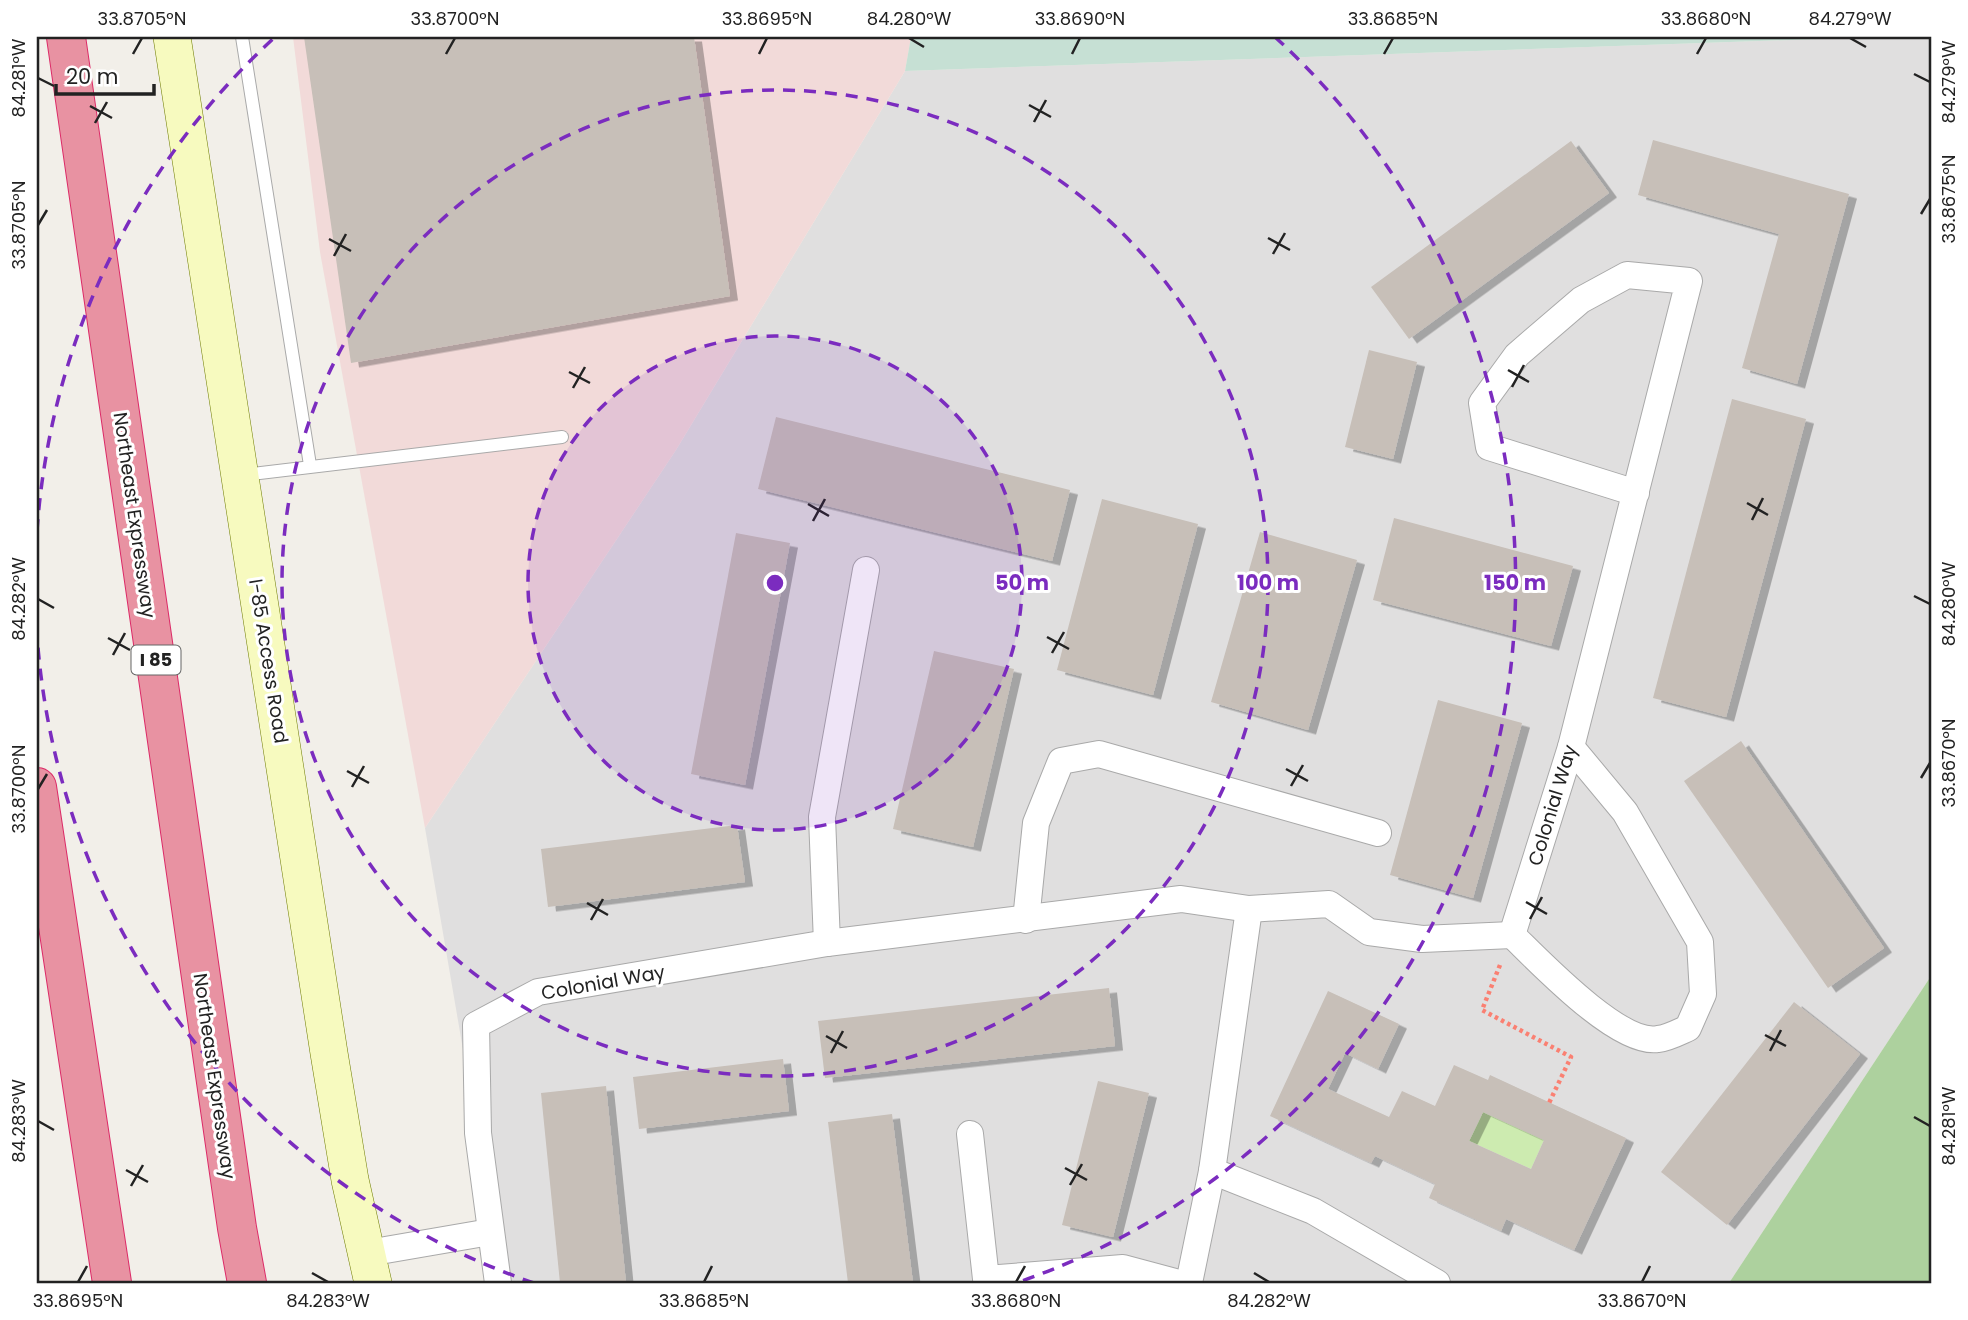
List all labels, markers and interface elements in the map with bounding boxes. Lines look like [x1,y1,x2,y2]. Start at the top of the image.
text: 33.8705°N [98,6,186,31]
text: 33.8700°N [411,6,499,31]
text: 33.8695°N [722,6,812,31]
text: 84.280°W [867,6,952,31]
text: 33.8690°N [1035,6,1125,31]
text: 33.8685°N [1348,6,1438,31]
text: 33.8680°N [1661,6,1751,31]
text: 84.279°W [1809,6,1892,31]
text: 84.281°W [6,38,31,117]
text: 84.279°W [1936,40,1961,123]
scale bar [56,52,154,96]
text: 20 m [66,62,119,91]
text: 33.8675°N [1936,155,1961,243]
text: 33.8705°N [6,181,31,269]
street label: Northeast Expressway [107,410,162,620]
text: 84.282°W [6,557,31,641]
text: 84.280°W [1936,561,1961,646]
text: 50 m [995,568,1049,597]
text: 100 m [1237,568,1299,597]
text: 150 m [1484,568,1546,597]
centre of rings [763,571,787,595]
street label: I-85 Access Road [242,577,295,745]
road number: I 85 [132,646,180,674]
text: 33.8670°N [1936,719,1961,807]
street label: Colonial Way [1521,741,1584,869]
text: 33.8700°N [6,745,31,833]
street label: Colonial Way [539,958,667,1007]
street label: Northeast Expressway [187,971,242,1181]
text: 84.283°W [6,1079,31,1163]
text: 84.281°W [1936,1086,1961,1165]
text: 33.8695°N [33,1288,123,1313]
text: 84.283°W [286,1288,370,1313]
text: 33.8685°N [659,1288,749,1313]
text: 33.8680°N [971,1288,1061,1313]
text: 84.282°W [1227,1288,1311,1313]
text: 33.8670°N [1598,1288,1686,1313]

